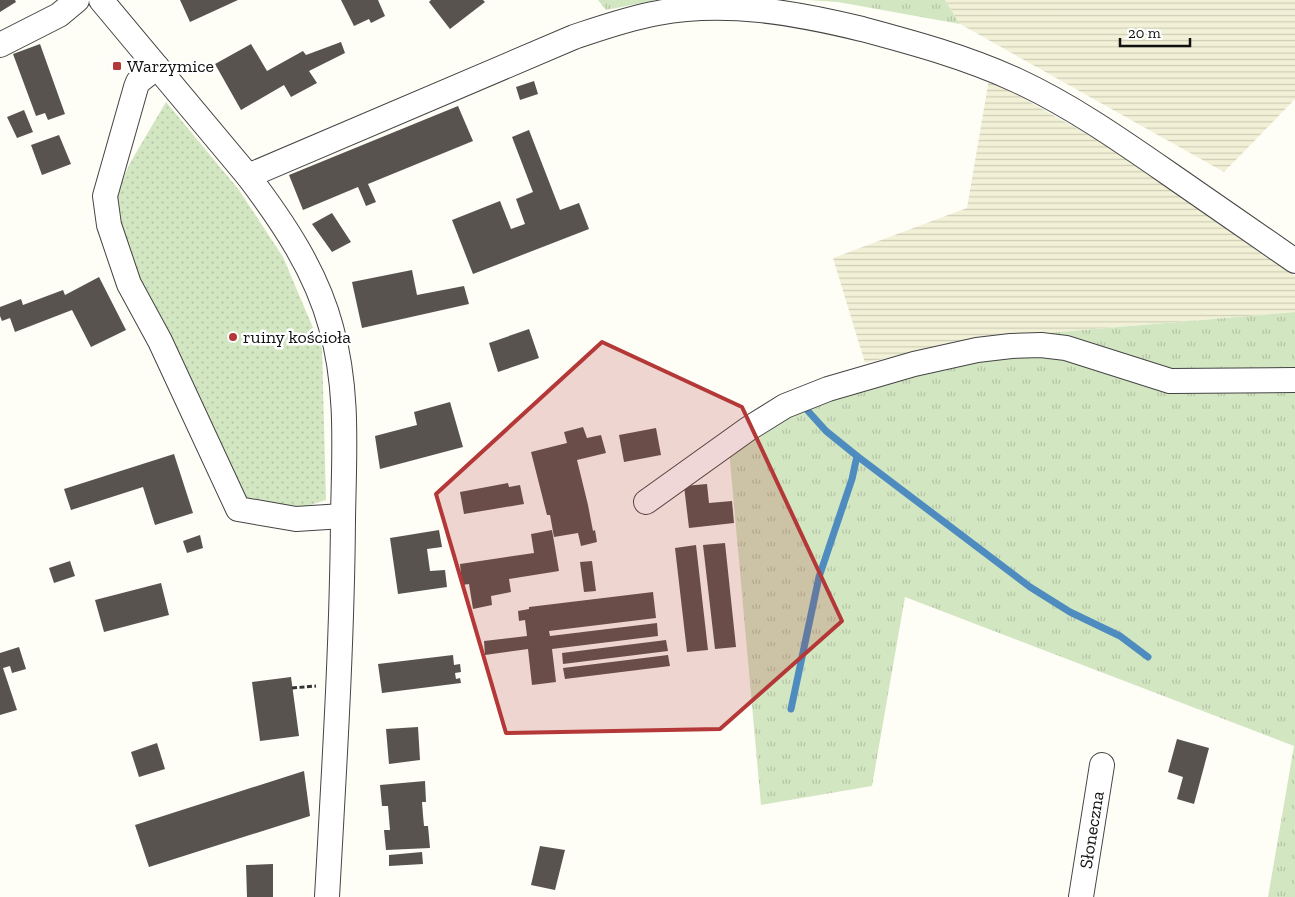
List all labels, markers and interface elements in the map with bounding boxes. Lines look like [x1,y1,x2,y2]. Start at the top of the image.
scale bar [1120,15,1190,47]
text: 20 m [1128,24,1161,42]
place label: Warzymice [127,55,214,77]
marker: Warzymice [111,60,123,72]
place label: ruiny kościoła [243,326,351,348]
marker: ruiny kościoła [227,331,239,343]
street label: Słoneczna [1075,789,1109,870]

